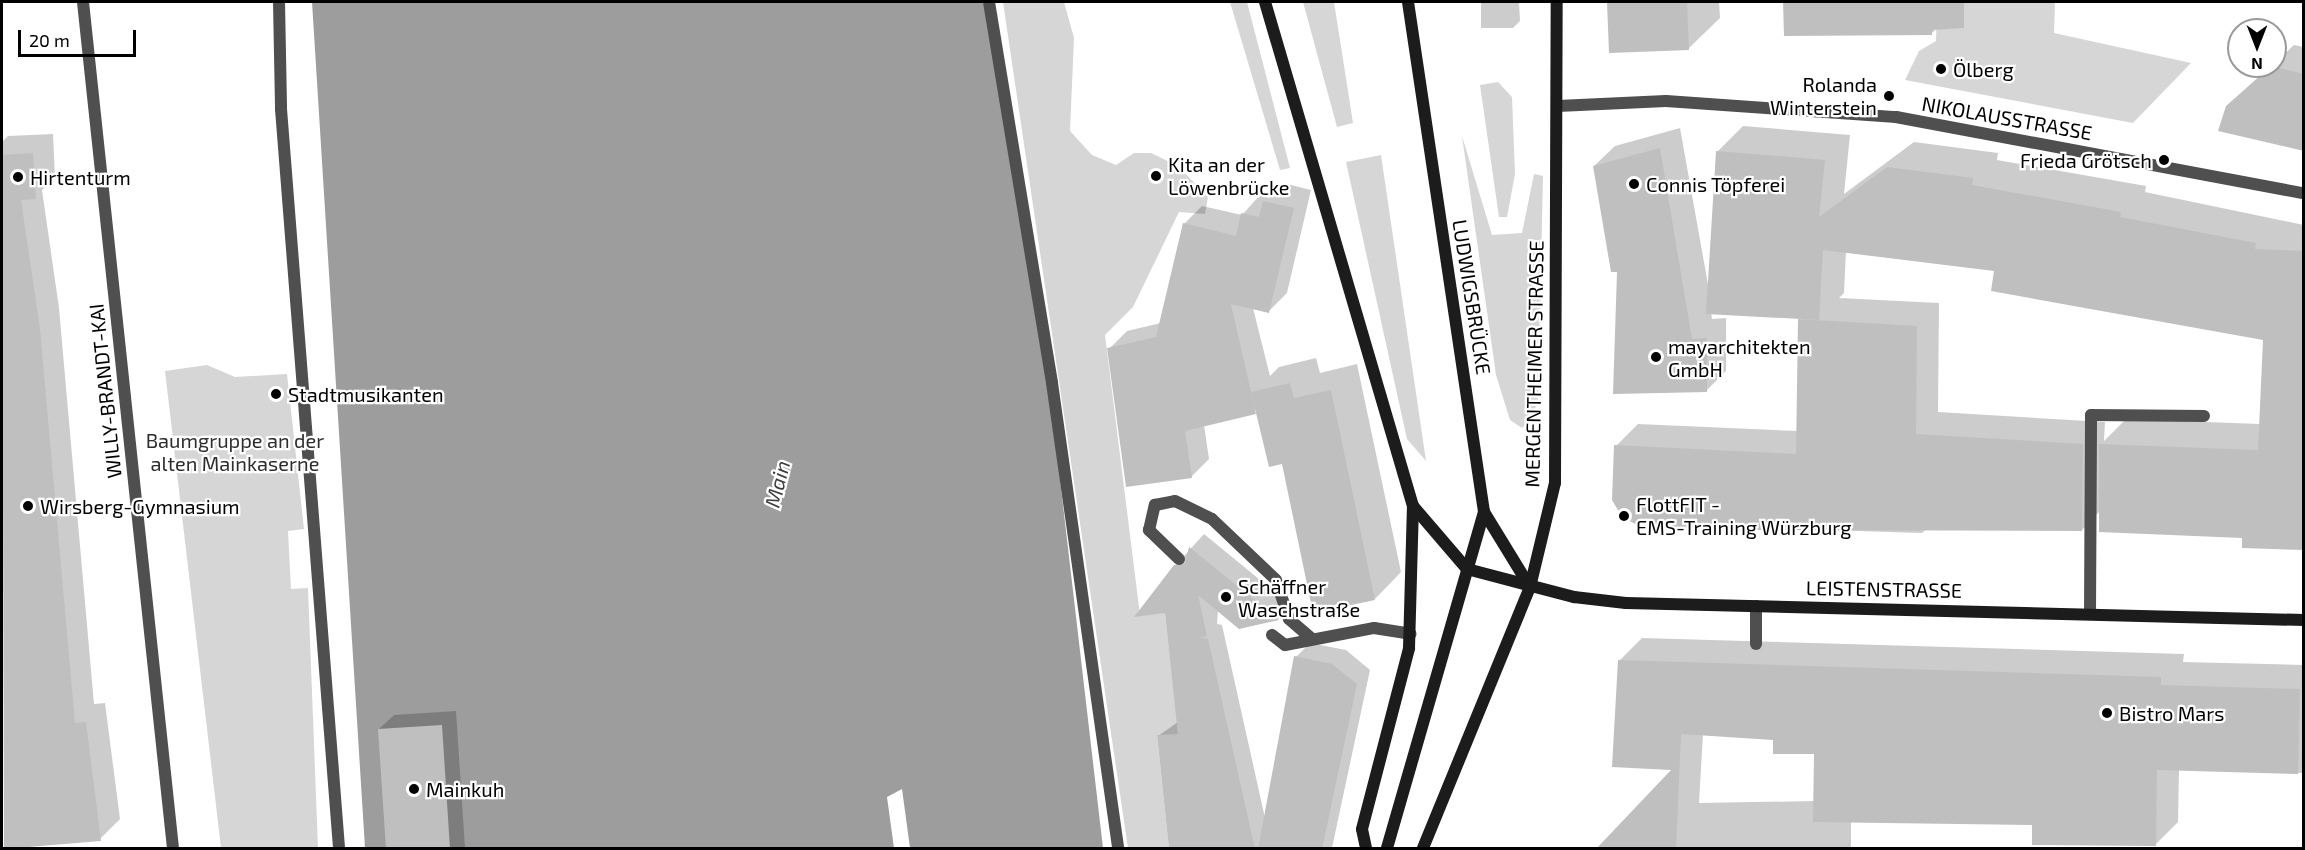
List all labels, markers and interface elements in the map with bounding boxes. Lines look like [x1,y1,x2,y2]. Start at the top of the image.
scale bar [21,18,140,56]
north arrow [2227,18,2287,78]
text: 20 m [29,29,70,51]
text: N [2251,55,2263,74]
place label: Ölberg [1953,57,2014,81]
marker: Ölberg [1934,62,1948,76]
place label: Rolanda Winterstein [1770,72,1877,119]
marker: Rolanda Winterstein [1882,89,1896,103]
street label: NIKOLAUSSTRASSE [1920,91,2094,145]
place label: Frieda Grötsch [2020,148,2152,172]
place label: Kita an der Löwenbrücke [1168,152,1290,199]
marker: Frieda Grötsch [2157,153,2171,167]
place label: Hirtenturm [30,165,131,189]
marker: Kita an der Löwenbrücke [1149,169,1163,183]
marker: Hirtenturm [11,170,25,184]
place label: Connis Töpferei [1646,172,1786,196]
marker: Connis Töpferei [1627,177,1641,191]
street label: LUDWIGSBRÜCKE [1448,218,1496,376]
street label: MERGENTHEIMER STRASSE [1520,240,1548,488]
street label: WILLY-BRANDT-KAI [84,302,126,480]
place label: mayarchitekten GmbH [1668,334,1811,381]
marker: mayarchitekten GmbH [1649,350,1663,364]
place label: Stadtmusikanten [288,382,444,406]
marker: Stadtmusikanten [269,387,283,401]
park label: Baumgruppe an der alten Mainkaserne [146,428,324,475]
water label: Main [759,458,795,510]
place label: FlottFIT - EMS-Training Würzburg [1636,492,1852,539]
place label: Wirsberg-Gymnasium [40,494,240,518]
marker: Wirsberg-Gymnasium [21,499,35,513]
marker: FlottFIT - EMS-Training Würzburg [1617,509,1631,523]
place label: Schäffner Waschstraße [1238,574,1360,621]
street label: LEISTENSTRASSE [1806,576,1962,602]
marker: Schäffner Waschstraße [1219,590,1233,604]
place label: Bistro Mars [2119,701,2224,725]
marker: Bistro Mars [2100,706,2114,720]
place label: Mainkuh [426,777,504,801]
marker: Mainkuh [407,782,421,796]

